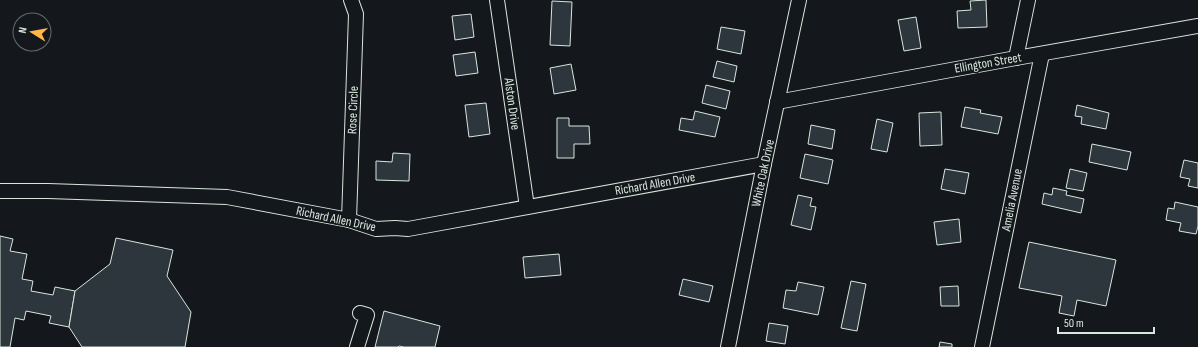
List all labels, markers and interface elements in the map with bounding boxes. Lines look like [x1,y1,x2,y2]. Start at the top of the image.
north arrow [12,12,52,52]
text: N [16,26,30,34]
street label: Ellington Street [953,49,1023,77]
street label: Alston Drive [500,76,524,131]
street label: Rose Circle [344,86,362,134]
street label: White Oak Drive [748,138,778,208]
street label: Amelia Avenue [998,167,1026,234]
street label: Richard Allen Drive [614,169,696,199]
street label: Richard Allen Drive [295,203,377,235]
scale bar [1058,309,1154,335]
text: 50 m [1064,316,1084,331]

